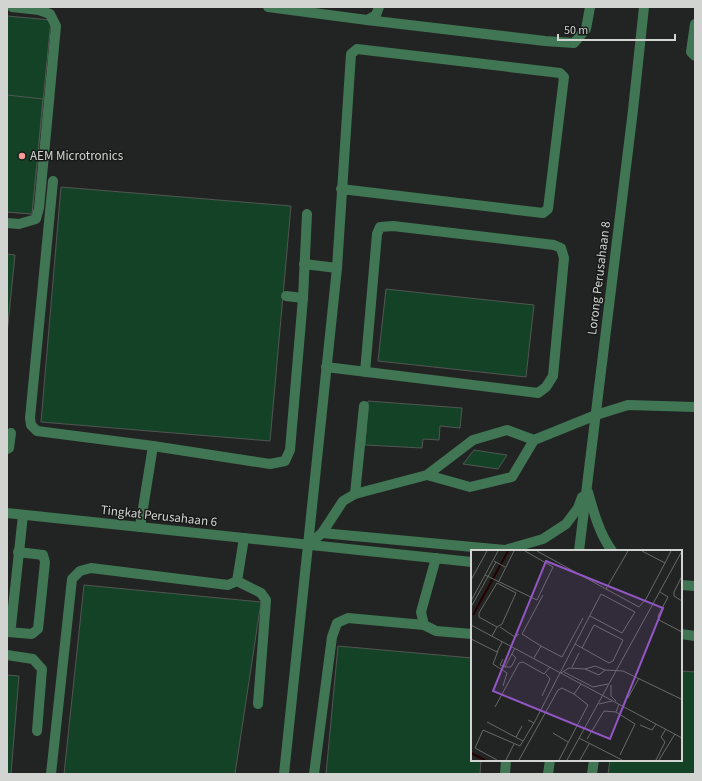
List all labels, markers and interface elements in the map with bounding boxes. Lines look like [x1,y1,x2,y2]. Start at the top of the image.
scale bar [558,16,675,42]
text: 50 m [564,22,588,39]
place label: AEM Microtronics [30,147,124,165]
marker: AEM Microtronics [17,151,27,161]
street label: Lorong Perusahaan 8 [583,220,615,336]
street label: Tingkat Perusahaan 6 [100,501,218,531]
inset map [471,550,682,761]

